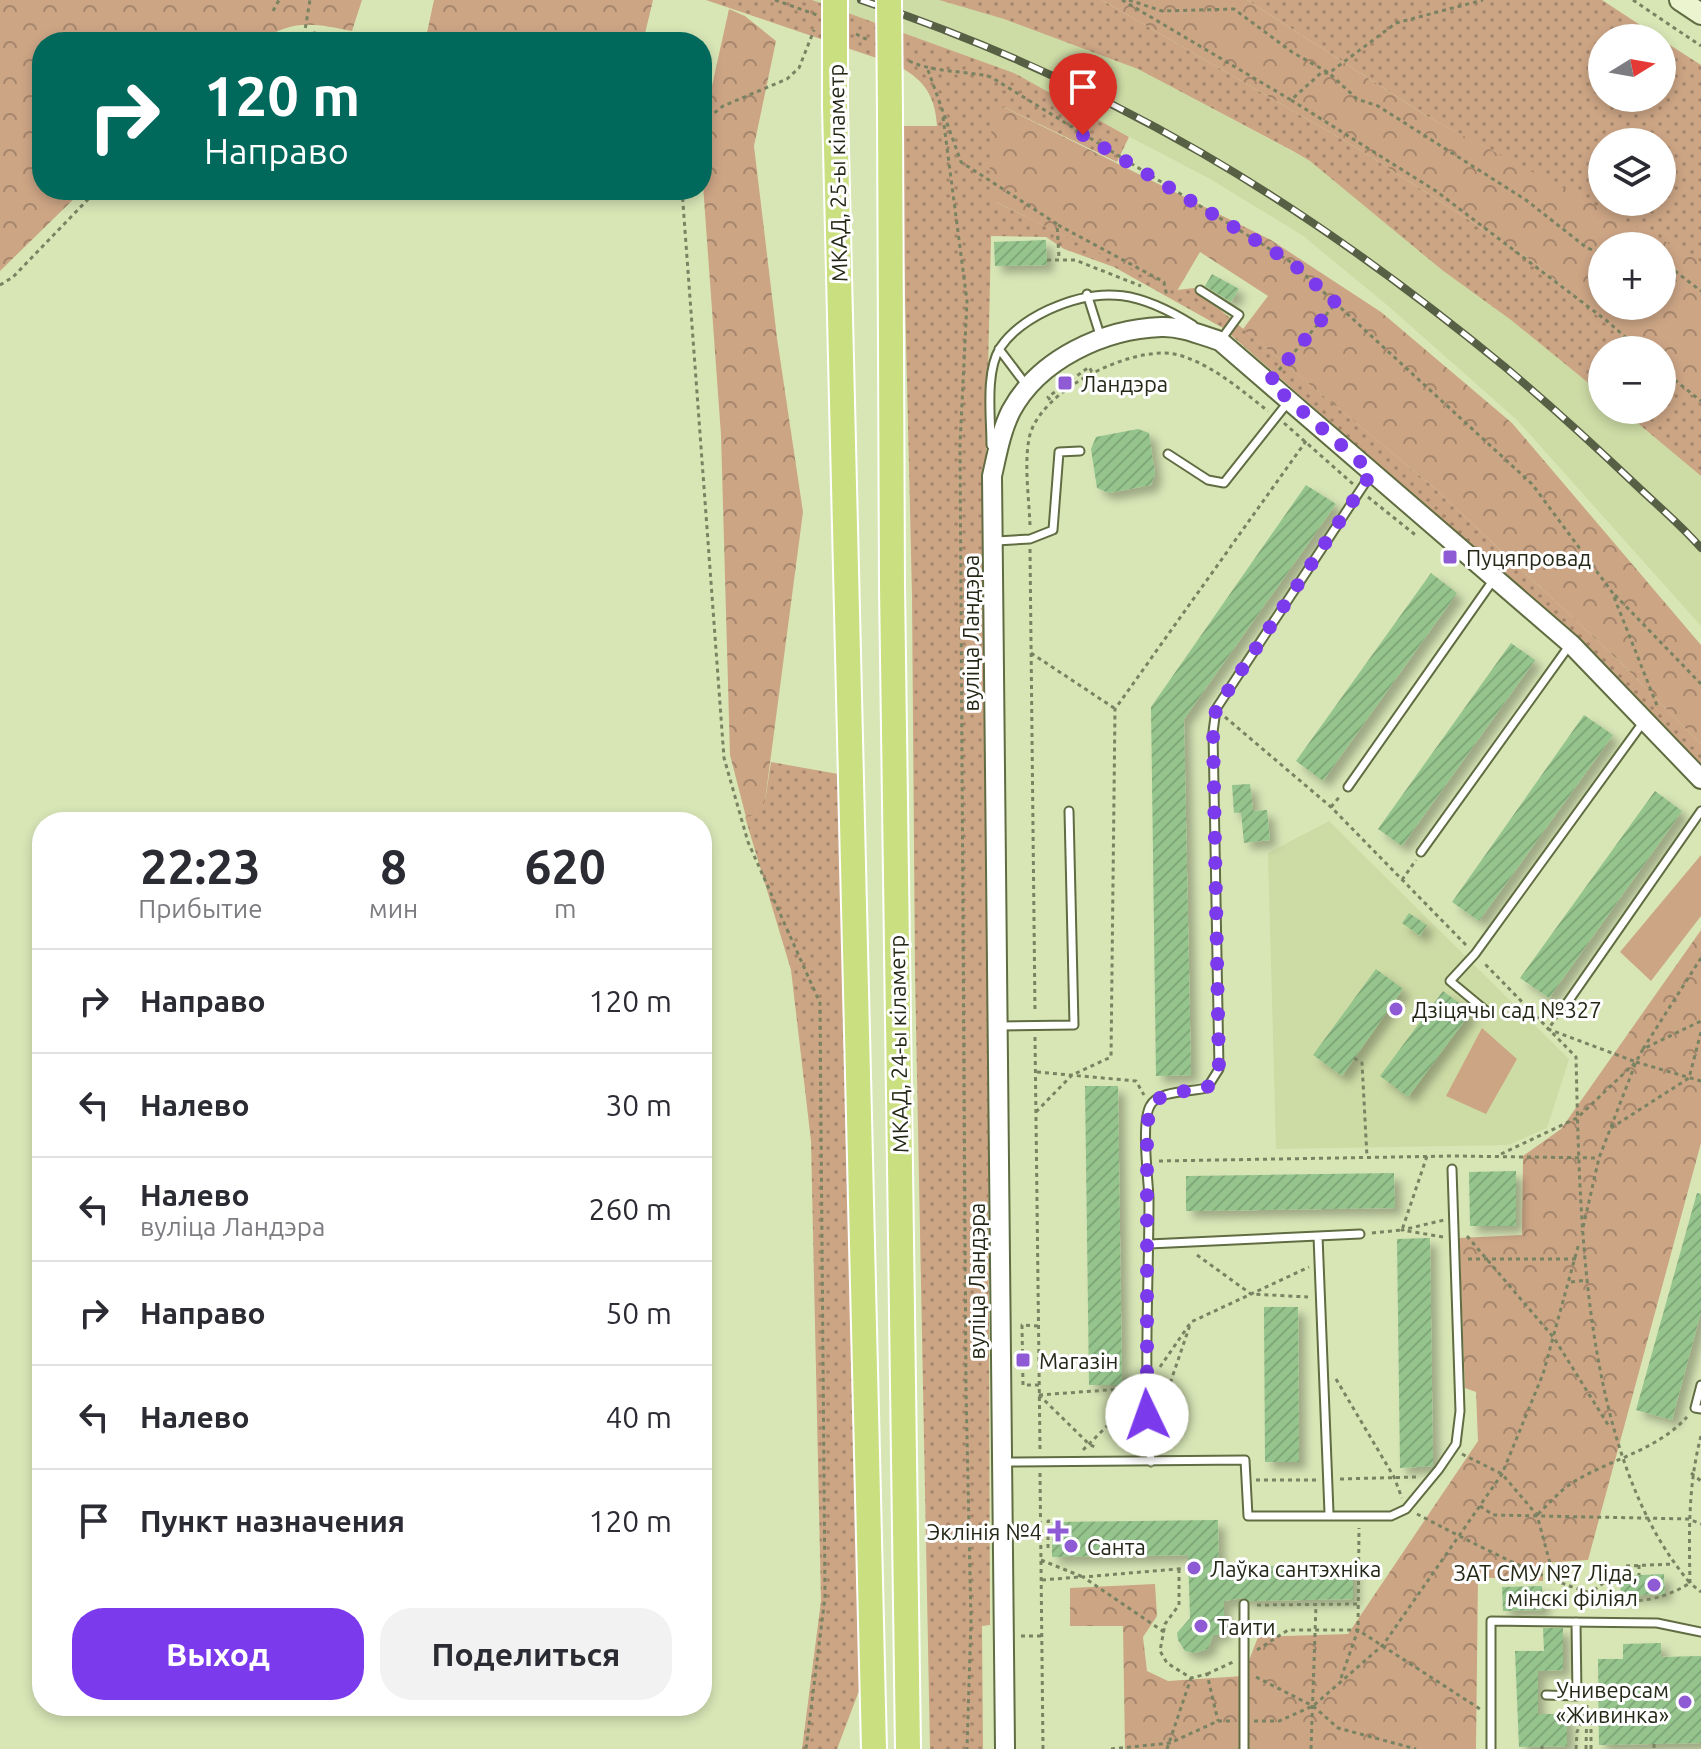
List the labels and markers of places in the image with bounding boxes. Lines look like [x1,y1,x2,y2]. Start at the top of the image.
pin [1049,53,1117,135]
place label: Ландэра [1081,371,1168,396]
marker: Ландэра [1056,374,1074,392]
place label: Пуцяпровад [1466,545,1591,570]
marker: Пуцяпровад [1441,548,1459,566]
place label: Дзіцячы сад №327 [1412,997,1602,1022]
marker: Дзіцячы сад №327 [1387,1000,1405,1018]
place label: Магазін [1039,1348,1118,1373]
marker: Магазін [1014,1351,1032,1369]
place label: Эклінія №4 [927,1519,1042,1544]
marker: Эклінія №4 [1049,1522,1067,1540]
place label: Санта [1087,1534,1146,1559]
marker: Санта [1062,1537,1080,1555]
place label: Лаўка сантэхніка [1210,1556,1381,1581]
marker: Лаўка сантэхніка [1185,1559,1203,1577]
place label: ЗАТ СМУ №7 Ліда, мінскі філіял [1454,1560,1638,1610]
marker: ЗАТ СМУ №7 Ліда, мінскі філіял [1645,1576,1663,1594]
place label: Таити [1217,1614,1276,1639]
marker: Таити [1192,1617,1210,1635]
place label: Универсам «Живинка» [1556,1677,1669,1727]
marker: Универсам «Живинка» [1676,1693,1694,1711]

